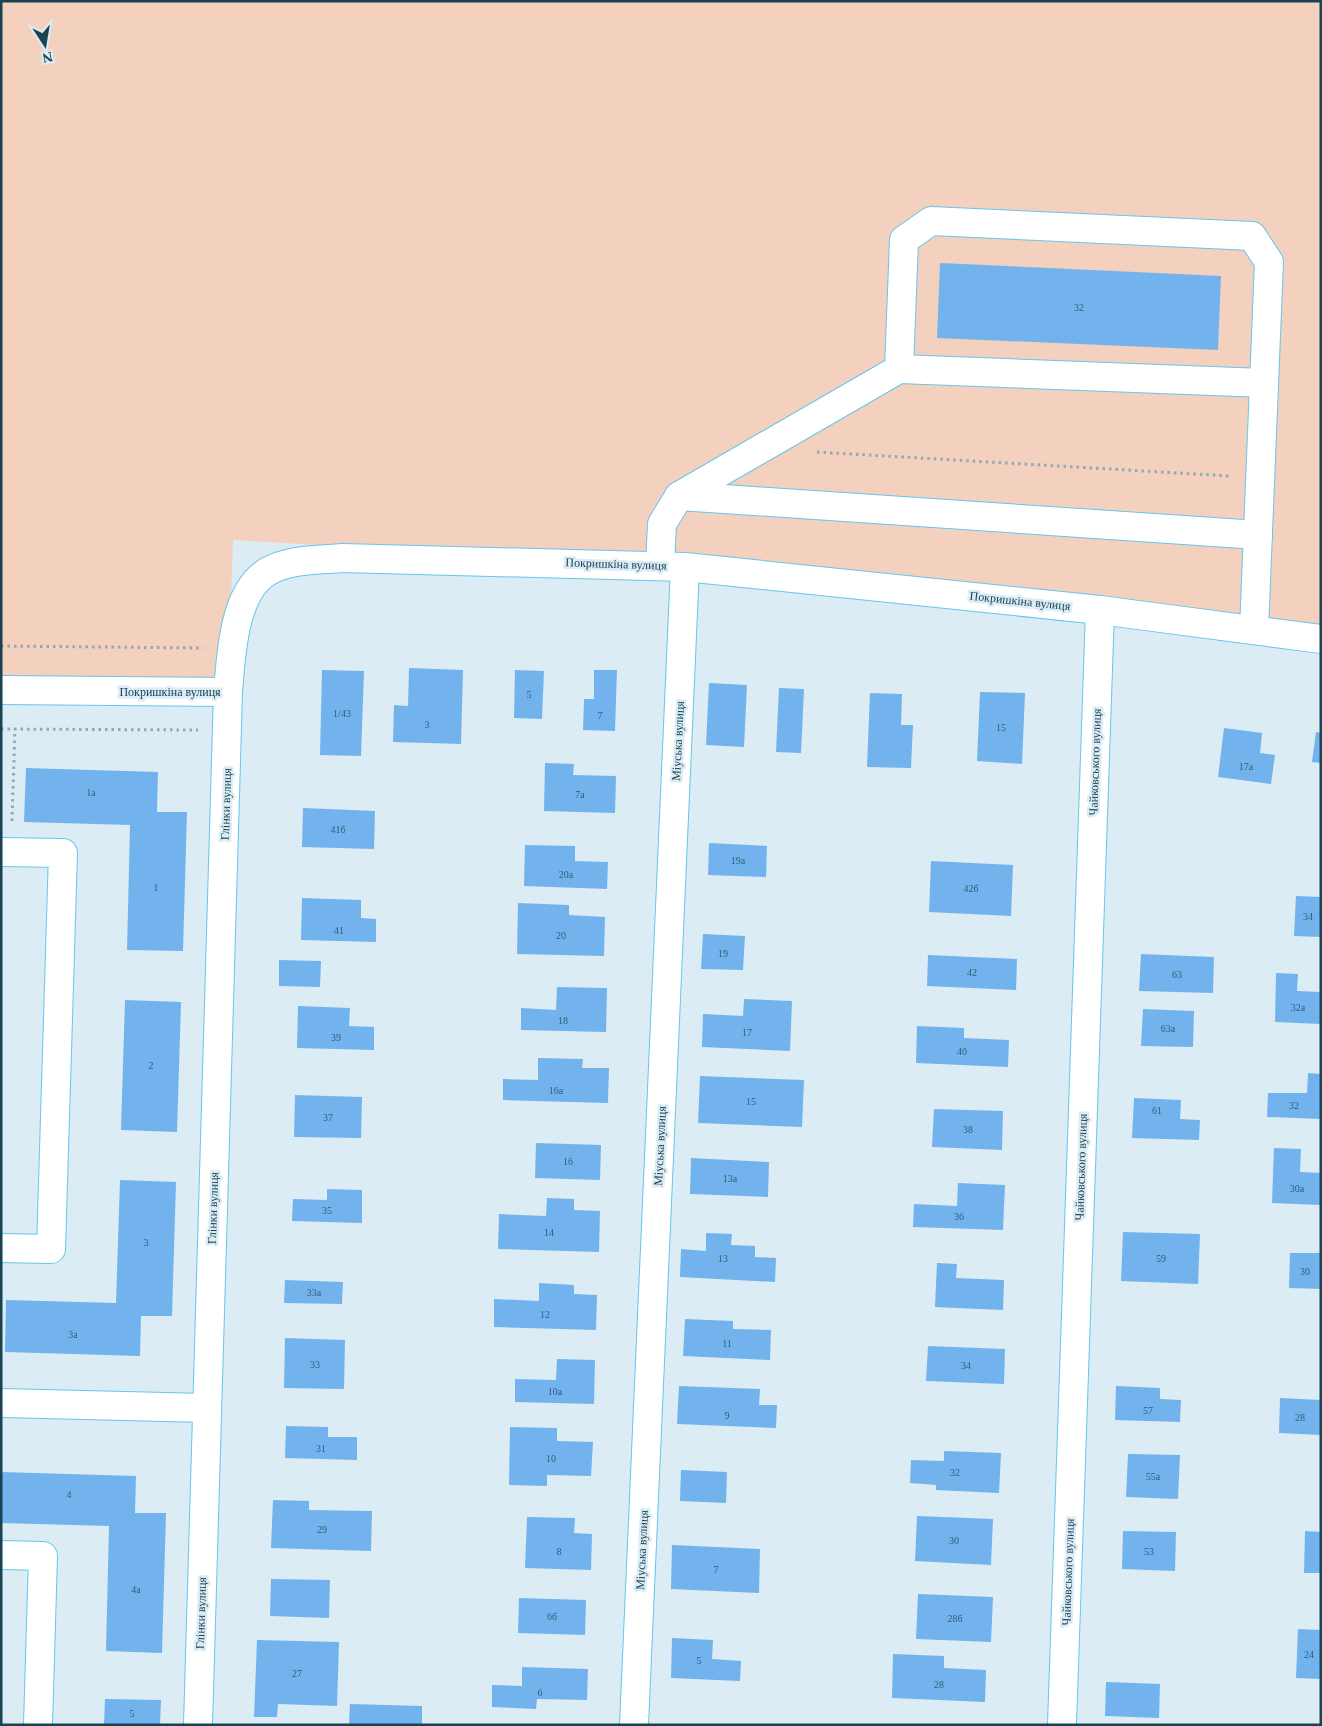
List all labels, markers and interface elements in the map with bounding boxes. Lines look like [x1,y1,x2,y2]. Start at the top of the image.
north arrow [20,20,70,70]
text: N [41,49,54,66]
house number: 32 [1074,302,1084,313]
street label: Покришкіна вулиця [565,555,667,573]
street label: Покришкіна вулиця [969,589,1072,613]
street label: Покришкіна вулиця [119,685,221,699]
house number: 5 [527,689,532,700]
street label: Міуська вулиця [669,700,687,781]
house number: 1/43 [333,708,351,719]
street label: Чайковського вулиця [1086,708,1104,816]
house number: 7 [598,710,603,721]
house number: 3 [425,719,430,730]
house number: 15 [996,722,1006,733]
house number: 17а [1239,761,1254,772]
street label: Глінки вулиця [218,767,234,840]
house number: 1а [86,787,96,798]
house number: 7а [575,789,585,800]
house number: 41б [330,824,346,835]
house number: 19а [731,855,746,866]
house number: 20а [559,869,574,880]
house number: 1 [154,882,159,893]
house number: 42б [963,883,979,894]
house number: 34 [1303,911,1313,922]
house number: 41 [334,925,344,936]
house number: 20 [556,930,566,941]
house number: 19 [718,948,728,959]
house number: 42 [967,967,977,978]
house number: 63 [1172,969,1182,980]
house number: 32а [1291,1002,1306,1013]
house number: 18 [558,1015,568,1026]
house number: 63а [1161,1023,1176,1034]
house number: 17 [742,1027,752,1038]
house number: 39 [331,1032,341,1043]
house number: 40 [957,1046,967,1057]
house number: 2 [149,1060,154,1071]
house number: 16а [549,1085,564,1096]
house number: 15 [746,1096,756,1107]
house number: 32 [1289,1100,1299,1111]
street label: Міуська вулиця [651,1105,669,1186]
house number: 61 [1152,1105,1162,1116]
house number: 37 [323,1112,333,1123]
street label: Чайковського вулиця [1072,1113,1090,1221]
house number: 38 [963,1124,973,1135]
house number: 16 [563,1156,573,1167]
street label: Глінки вулиця [205,1171,221,1244]
house number: 13а [723,1173,738,1184]
house number: 30а [1290,1183,1305,1194]
house number: 35 [322,1205,332,1216]
house number: 36 [954,1211,964,1222]
house number: 14 [544,1227,554,1238]
house number: 3 [144,1237,149,1248]
house number: 13 [718,1253,728,1264]
house number: 59 [1156,1253,1166,1264]
house number: 30 [1300,1266,1310,1277]
house number: 33а [307,1287,322,1298]
house number: 12 [540,1309,550,1320]
house number: 3а [68,1329,78,1340]
house number: 11 [722,1338,732,1349]
house number: 33 [310,1359,320,1370]
house number: 34 [961,1360,971,1371]
house number: 10а [548,1386,563,1397]
house number: 57 [1143,1405,1153,1416]
house number: 9 [725,1410,730,1421]
house number: 28 [1295,1412,1305,1423]
house number: 31 [316,1443,326,1454]
house number: 10 [546,1453,556,1464]
house number: 32 [950,1467,960,1478]
house number: 55а [1146,1471,1161,1482]
house number: 4 [67,1489,72,1500]
street label: Міуська вулиця [633,1509,651,1590]
street label: Чайковського вулиця [1059,1518,1077,1626]
house number: 29 [317,1524,327,1535]
house number: 30 [949,1535,959,1546]
house number: 8 [557,1546,562,1557]
house number: 53 [1144,1546,1154,1557]
house number: 7 [714,1564,719,1575]
street label: Глінки вулиця [193,1576,209,1649]
house number: 4а [131,1584,141,1595]
house number: 6б [547,1611,557,1622]
house number: 28б [947,1613,963,1624]
house number: 24 [1304,1649,1314,1660]
house number: 5 [697,1655,702,1666]
house number: 27 [292,1668,302,1679]
house number: 28 [934,1679,944,1690]
house number: 6 [538,1687,543,1698]
house number: 5 [130,1708,135,1719]

